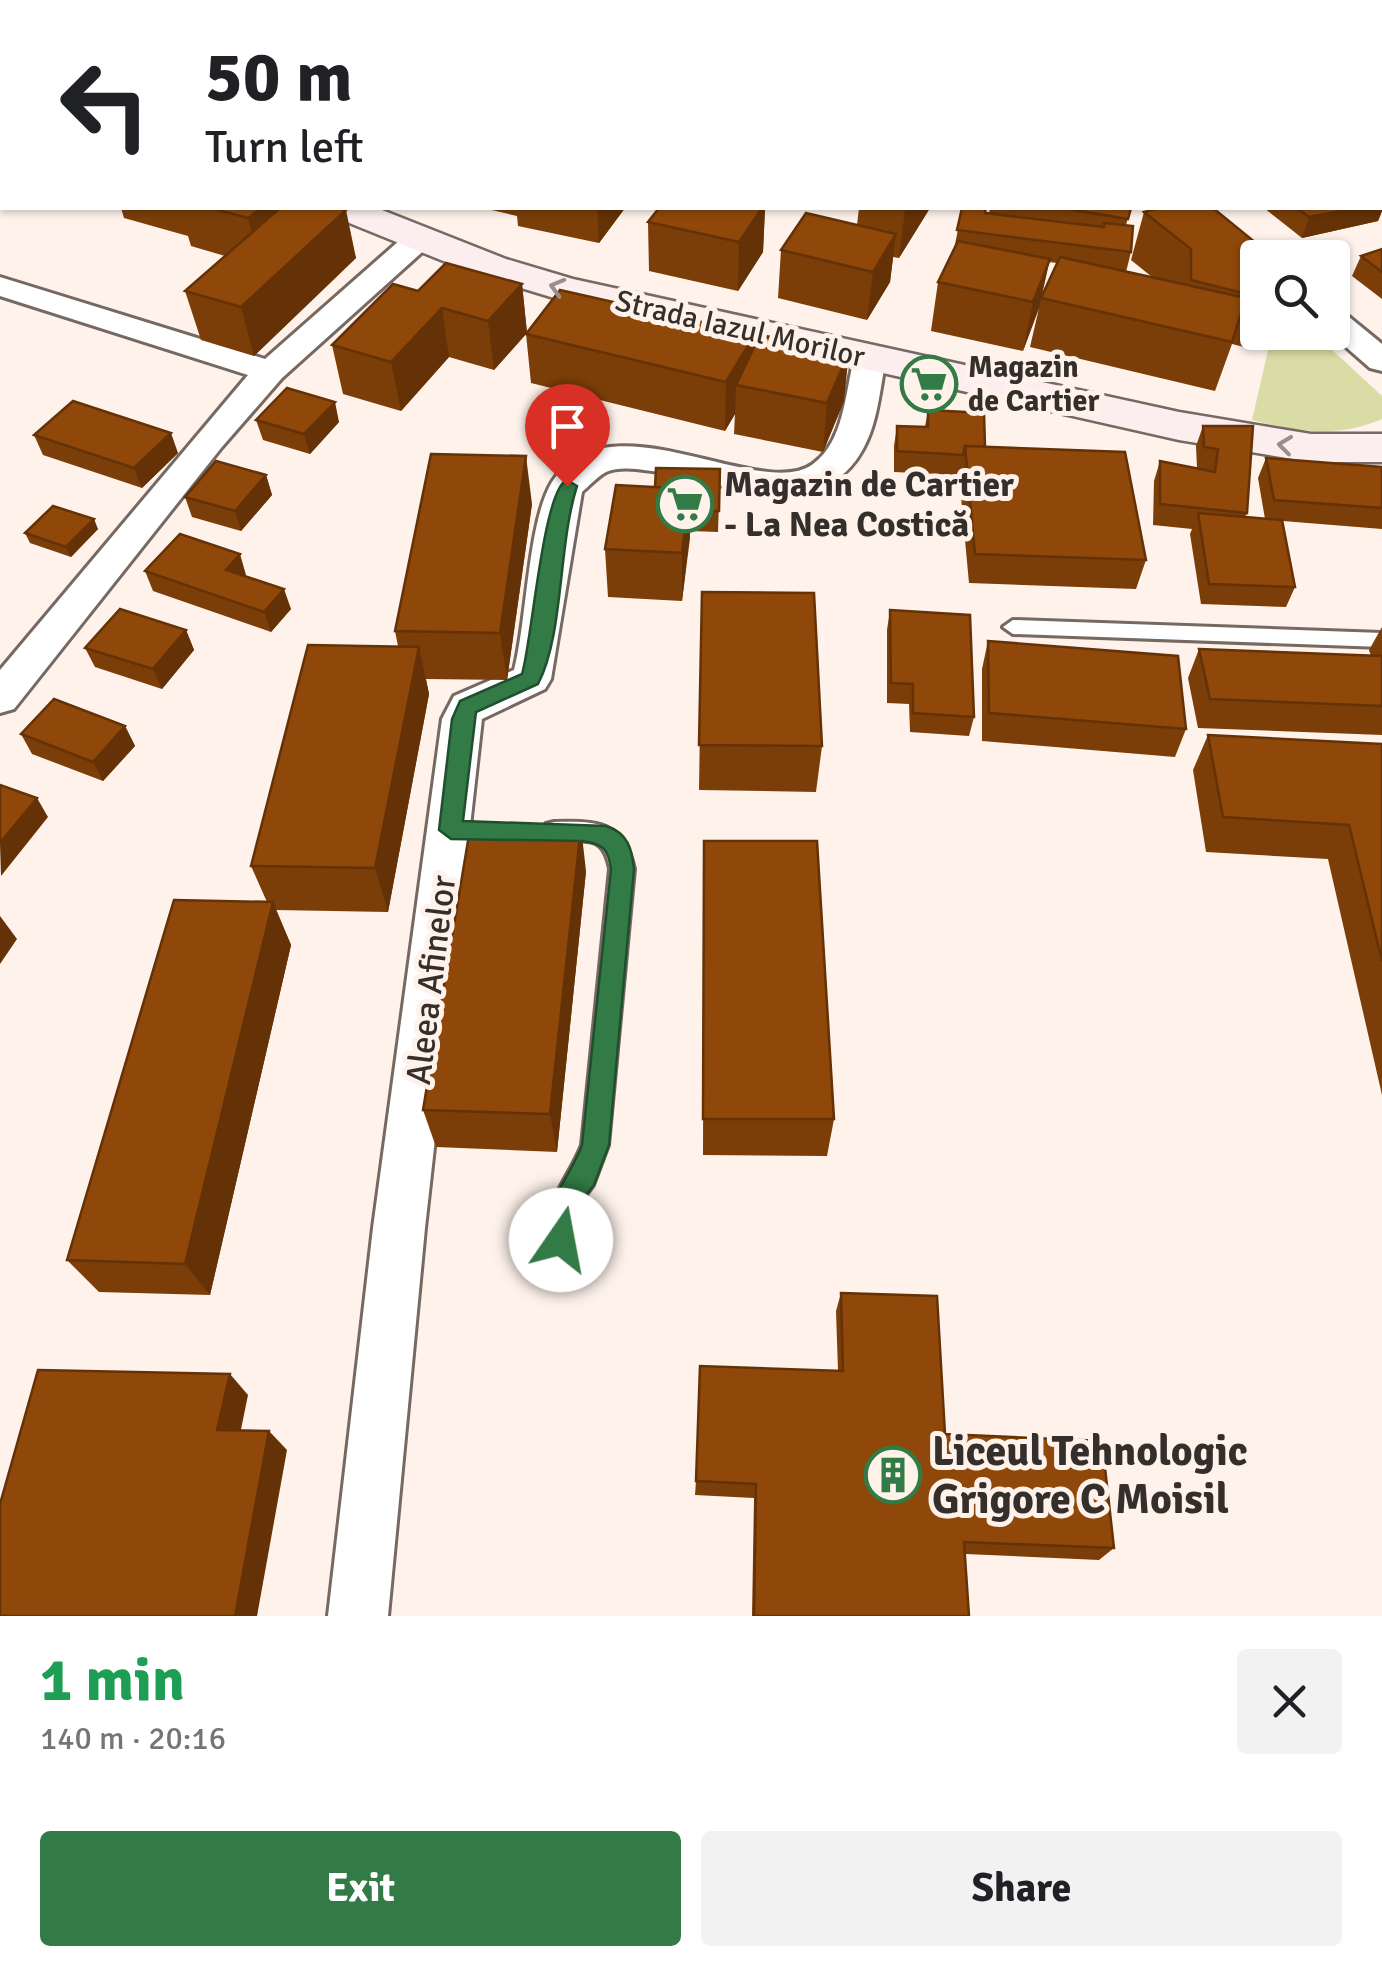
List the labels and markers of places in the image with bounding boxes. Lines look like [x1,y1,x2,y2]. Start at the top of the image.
place label: Magazin de Cartier [968,349,1099,420]
supermarket icon: Magazin de Cartier [899,354,959,414]
pin [525,384,610,487]
place label: Magazin de Cartier - La Nea Costică [724,463,1014,546]
supermarket icon: Magazin de Cartier - La Nea Costică [655,474,715,534]
place label: Liceul Tehnologic Grigore C Moisil [932,1426,1248,1525]
building icon: Liceul Tehnologic Grigore C Moisil [863,1445,923,1505]

